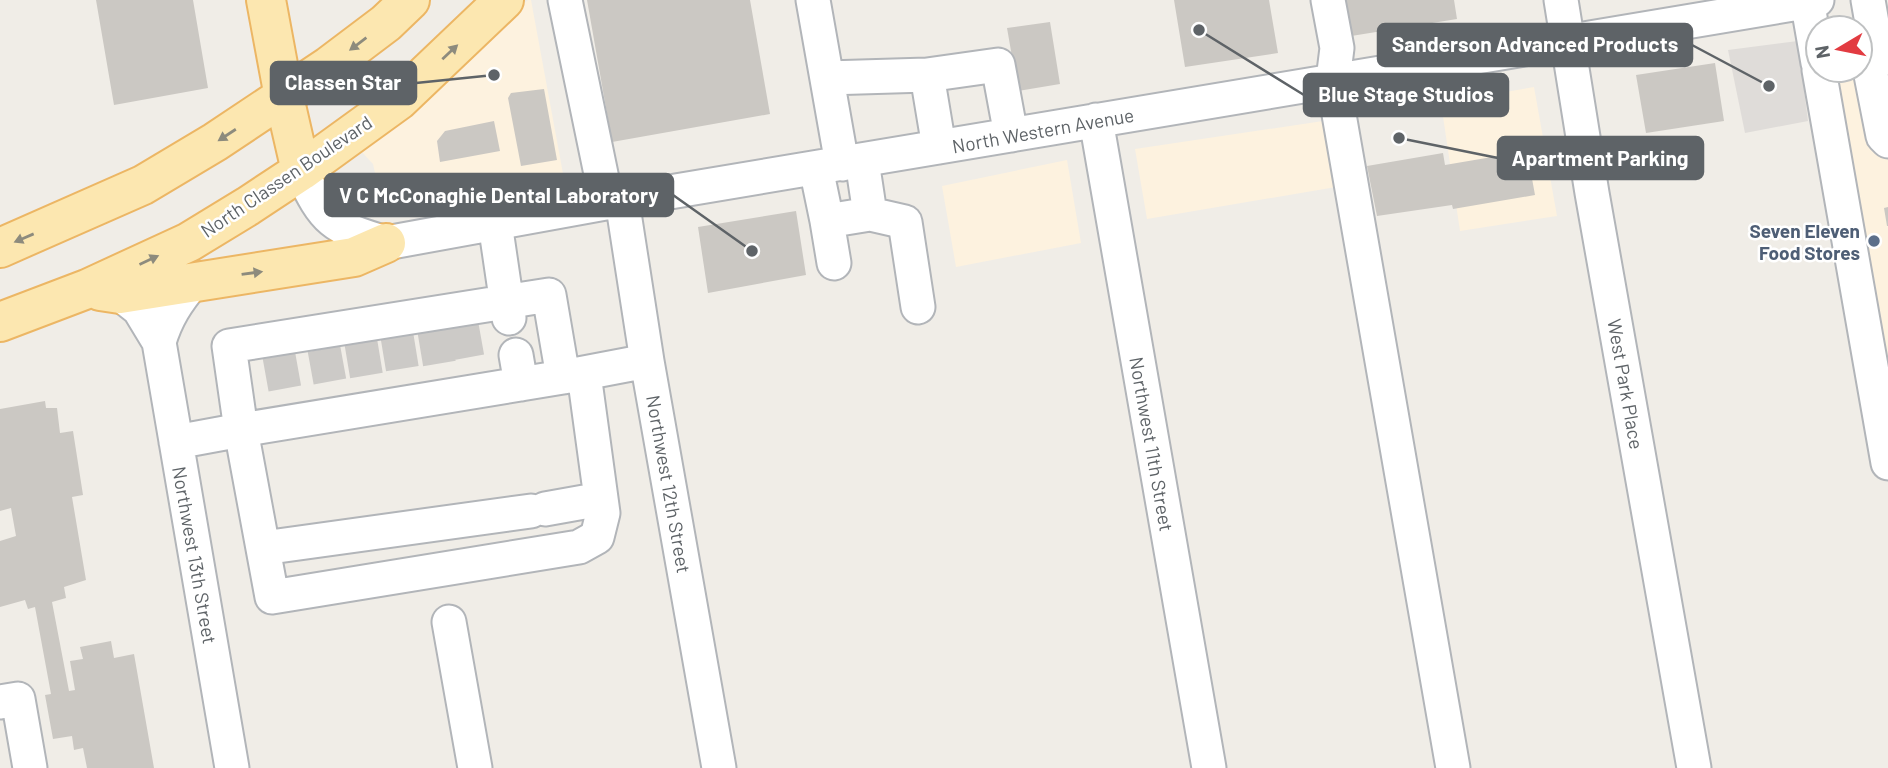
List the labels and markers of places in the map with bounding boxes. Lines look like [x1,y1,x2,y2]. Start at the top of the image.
callout: Sanderson Advanced Products [1378,24,1692,66]
callout: Classen Star [271,62,416,104]
callout: Blue Stage Studios [1304,74,1508,116]
callout: Apartment Parking [1498,137,1703,179]
callout: V C McConaghie Dental Laboratory [325,174,673,216]
place label: Seven Eleven Food Stores [1749,219,1860,264]
marker: Seven Eleven Food Stores [1866,233,1882,249]

